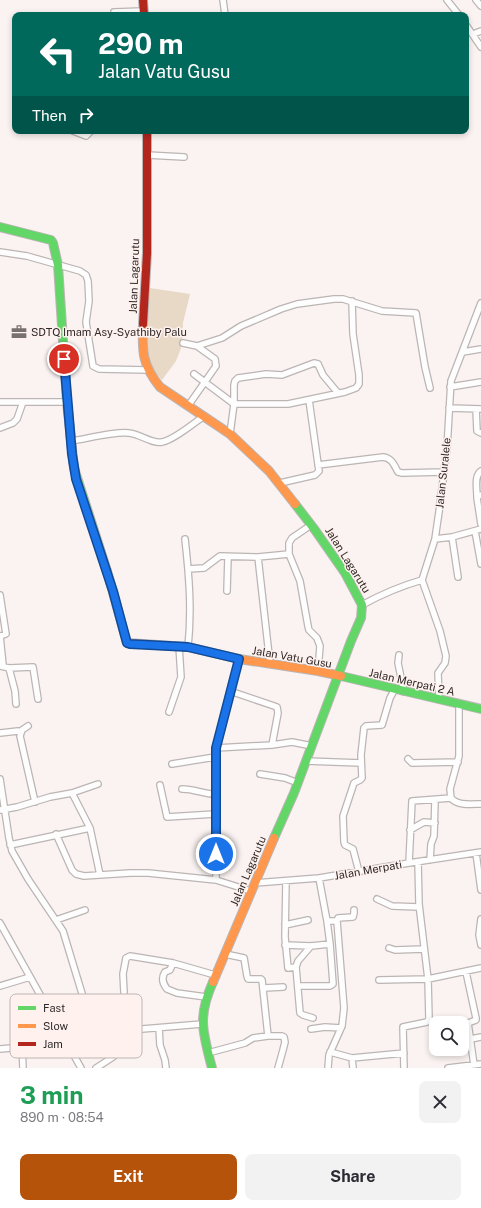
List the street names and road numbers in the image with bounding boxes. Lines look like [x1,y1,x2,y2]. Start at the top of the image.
street label: Jalan Lagarutu [127,238,141,314]
street label: Jalan Suralele [433,437,453,509]
street label: Jalan Lagarutu [323,525,373,595]
street label: Jalan Vatu Gusu [251,644,333,670]
street label: Jalan Merpati 2 A [368,666,456,698]
street label: Jalan Lagarutu [228,834,268,908]
street label: Jalan Merpati [333,858,403,882]

